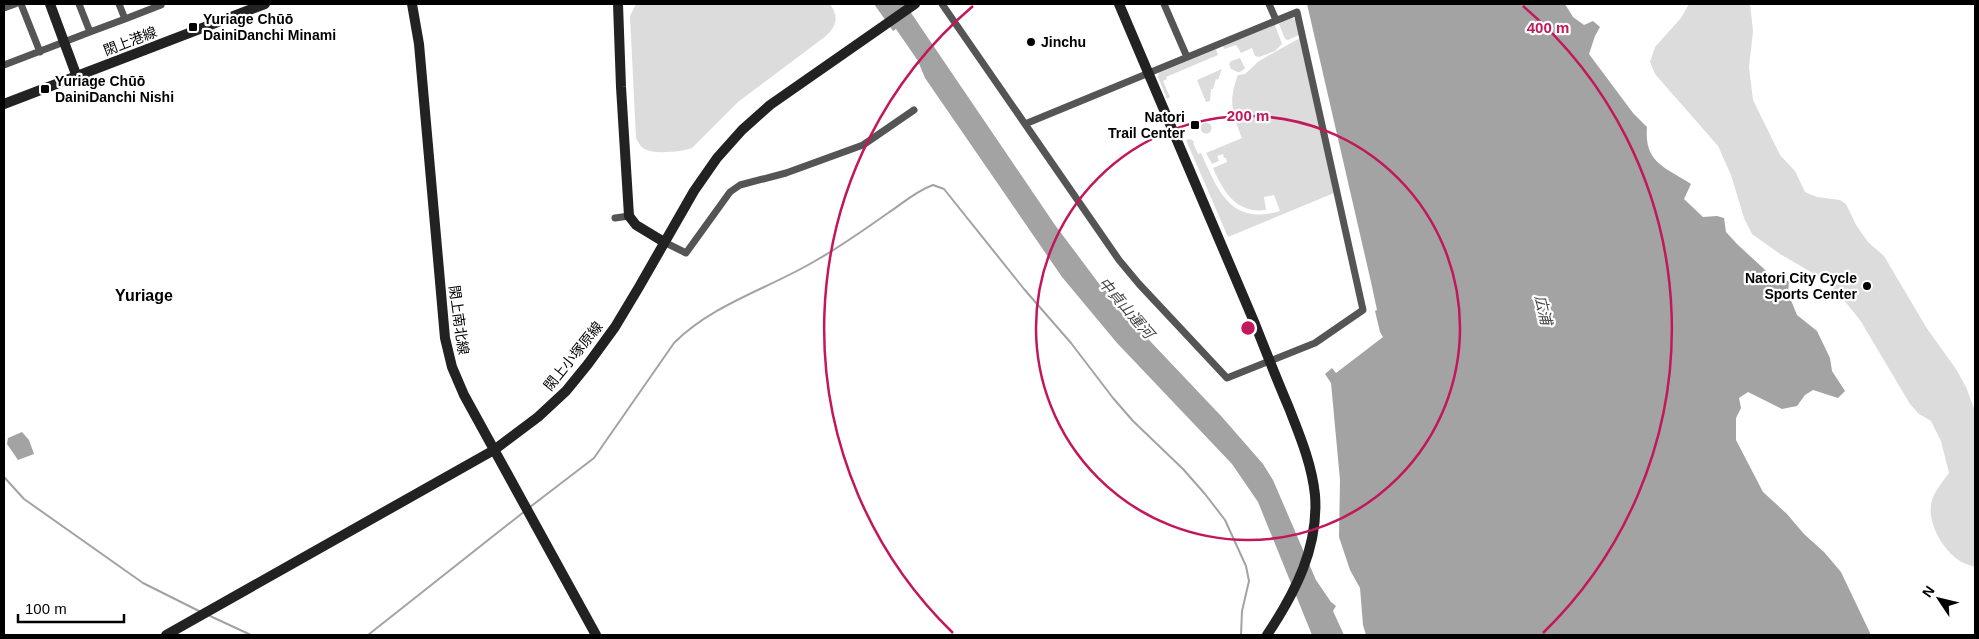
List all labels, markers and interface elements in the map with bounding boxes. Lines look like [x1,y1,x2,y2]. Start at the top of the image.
place label: Yuriage Chūō DainiDanchi Minami [203,11,336,43]
text: 400 m [1527,19,1569,36]
marker: Yuriage Chūō DainiDanchi Minami [187,21,199,33]
street label: 閖上港線 [101,23,159,59]
place label: Jinchu [1041,34,1086,50]
marker: Jinchu [1025,36,1037,48]
place label: Yuriage Chūō DainiDanchi Nishi [55,73,174,105]
marker: Yuriage Chūō DainiDanchi Nishi [39,83,51,95]
text: 200 m [1227,107,1269,124]
place label: Natori Trail Center [1108,109,1186,141]
marker: Natori Trail Center [1189,119,1201,131]
place label: Natori City Cycle Sports Center [1745,270,1858,302]
water label: 中貞山運河 [1095,274,1159,344]
marker: Natori City Cycle Sports Center [1861,280,1873,292]
street label: 閖上南北線 [446,284,472,356]
district label: Yuriage [115,287,173,304]
water label: 広浦 [1532,293,1556,328]
street label: 閖上小塚原線 [540,318,606,394]
centre of rings [1239,319,1257,337]
north arrow [1914,574,1964,624]
text: N [1919,583,1938,600]
scale bar [18,592,124,624]
text: 100 m [25,600,67,617]

